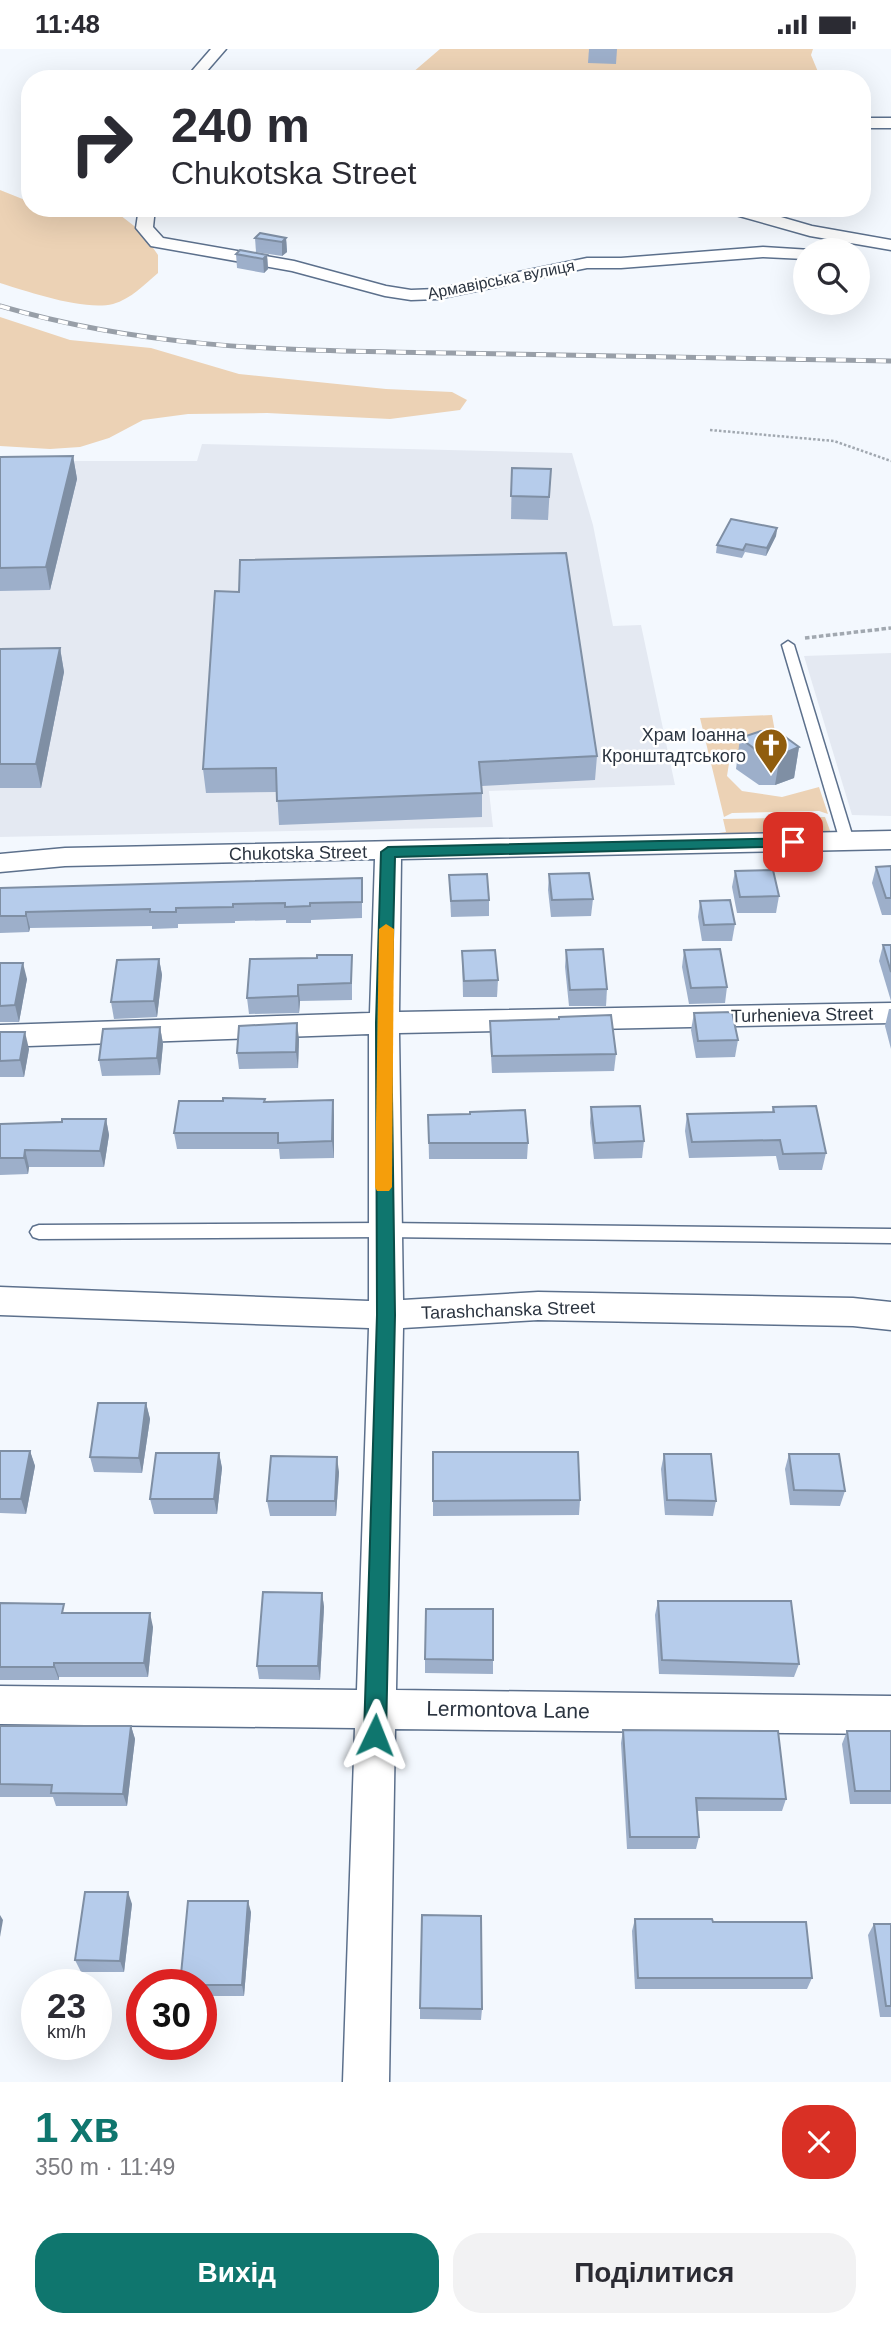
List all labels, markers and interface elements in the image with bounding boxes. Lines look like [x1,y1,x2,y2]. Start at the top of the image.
text: 11:48 [35,9,100,39]
icon: right [56,98,147,189]
text: 240 m [171,98,310,152]
text: Chukotska Street [171,155,416,191]
map controls [793,238,870,315]
button: search [793,238,870,315]
street label: Армавірська вулиця [426,257,576,302]
place label: Храм Іоанна Кронштадтського [602,725,747,766]
church icon: Храм Іоанна Кронштадтського [752,726,790,775]
pin [763,812,823,872]
icon: arrive [774,823,812,861]
street label: Chukotska Street [229,842,367,864]
street label: Turhenieva Street [731,1004,873,1026]
street label: Tarashchanska Street [421,1297,595,1323]
street label: Lermontova Lane [426,1697,590,1722]
position arrow [338,1698,412,1772]
speed limit sign: 30 [126,1969,217,2060]
text: 23 [47,1986,86,2025]
text: km/h [47,2022,86,2042]
text: 1 хв [35,2104,119,2151]
button: close [782,2105,856,2179]
text: 350 m · 11:49 [35,2154,175,2180]
button: Вихід [35,2233,439,2313]
button: Поділитися [453,2233,856,2313]

